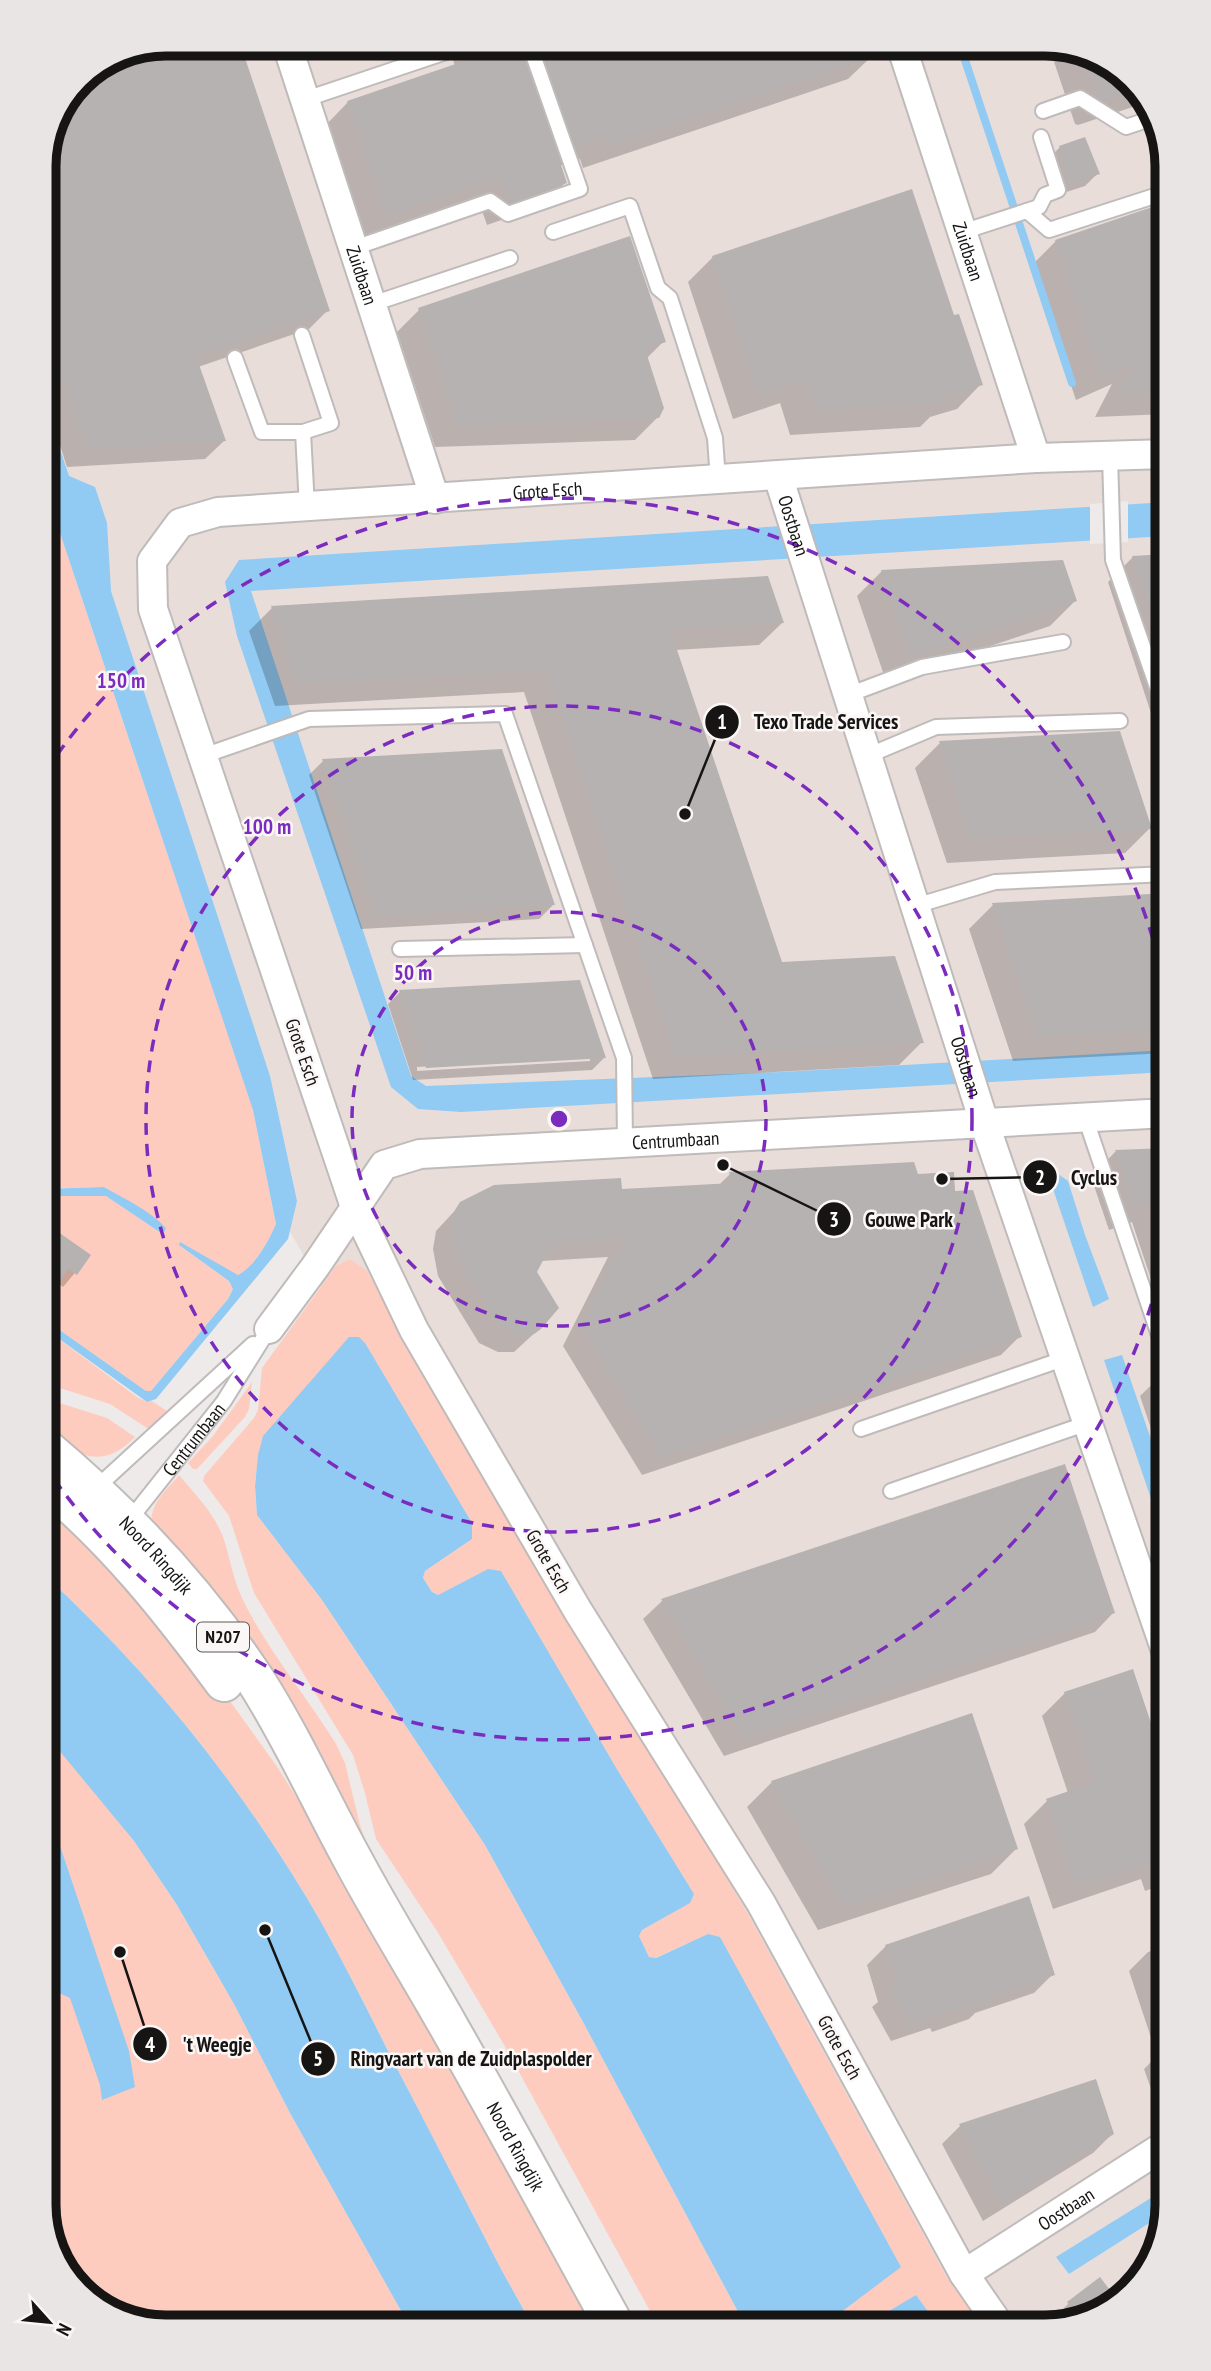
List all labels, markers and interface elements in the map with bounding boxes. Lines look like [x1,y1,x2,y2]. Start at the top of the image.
street label: Zuidbaan [948,219,989,284]
street label: Zuidbaan [341,243,383,308]
street label: Grote Esch [512,476,583,505]
street label: Oostbaan [773,492,815,559]
text: 150 m [97,667,145,694]
callout: Texo Trade Services [705,701,913,743]
text: 1 [717,708,727,735]
text: Texo Trade Services [754,708,898,735]
text: 100 m [243,813,291,840]
text: 50 m [394,959,432,986]
street label: Grote Esch [280,1015,326,1089]
street label: Oostbaan [945,1033,987,1100]
centre of rings [547,1107,571,1131]
street label: Centrumbaan [631,1126,720,1154]
callout: Cyclus [1022,1156,1131,1198]
text: 2 [1035,1164,1045,1191]
text: Cyclus [1071,1164,1117,1191]
callout: Gouwe Park [816,1198,967,1240]
text: 3 [829,1206,839,1233]
text: Gouwe Park [865,1206,953,1233]
street label: Centrumbaan [157,1398,230,1481]
street label: Noord Ringdijk [114,1511,199,1600]
street label: Grote Esch [521,1525,577,1597]
road number: N207 [197,1622,249,1652]
street label: Grote Esch [813,2011,867,2083]
callout: 't Weegje [133,2023,265,2065]
text: 4 [145,2031,155,2058]
text: 't Weegje [182,2031,252,2058]
callout: Ringvaart van de Zuidplaspolder [301,2038,605,2080]
text: 5 [313,2045,323,2072]
text: Ringvaart van de Zuidplaspolder [350,2045,592,2072]
street label: Noord Ringdijk [482,2098,550,2196]
street label: Oostbaan [1033,2182,1099,2236]
north arrow [14,2287,84,2357]
text: N [51,2320,77,2340]

